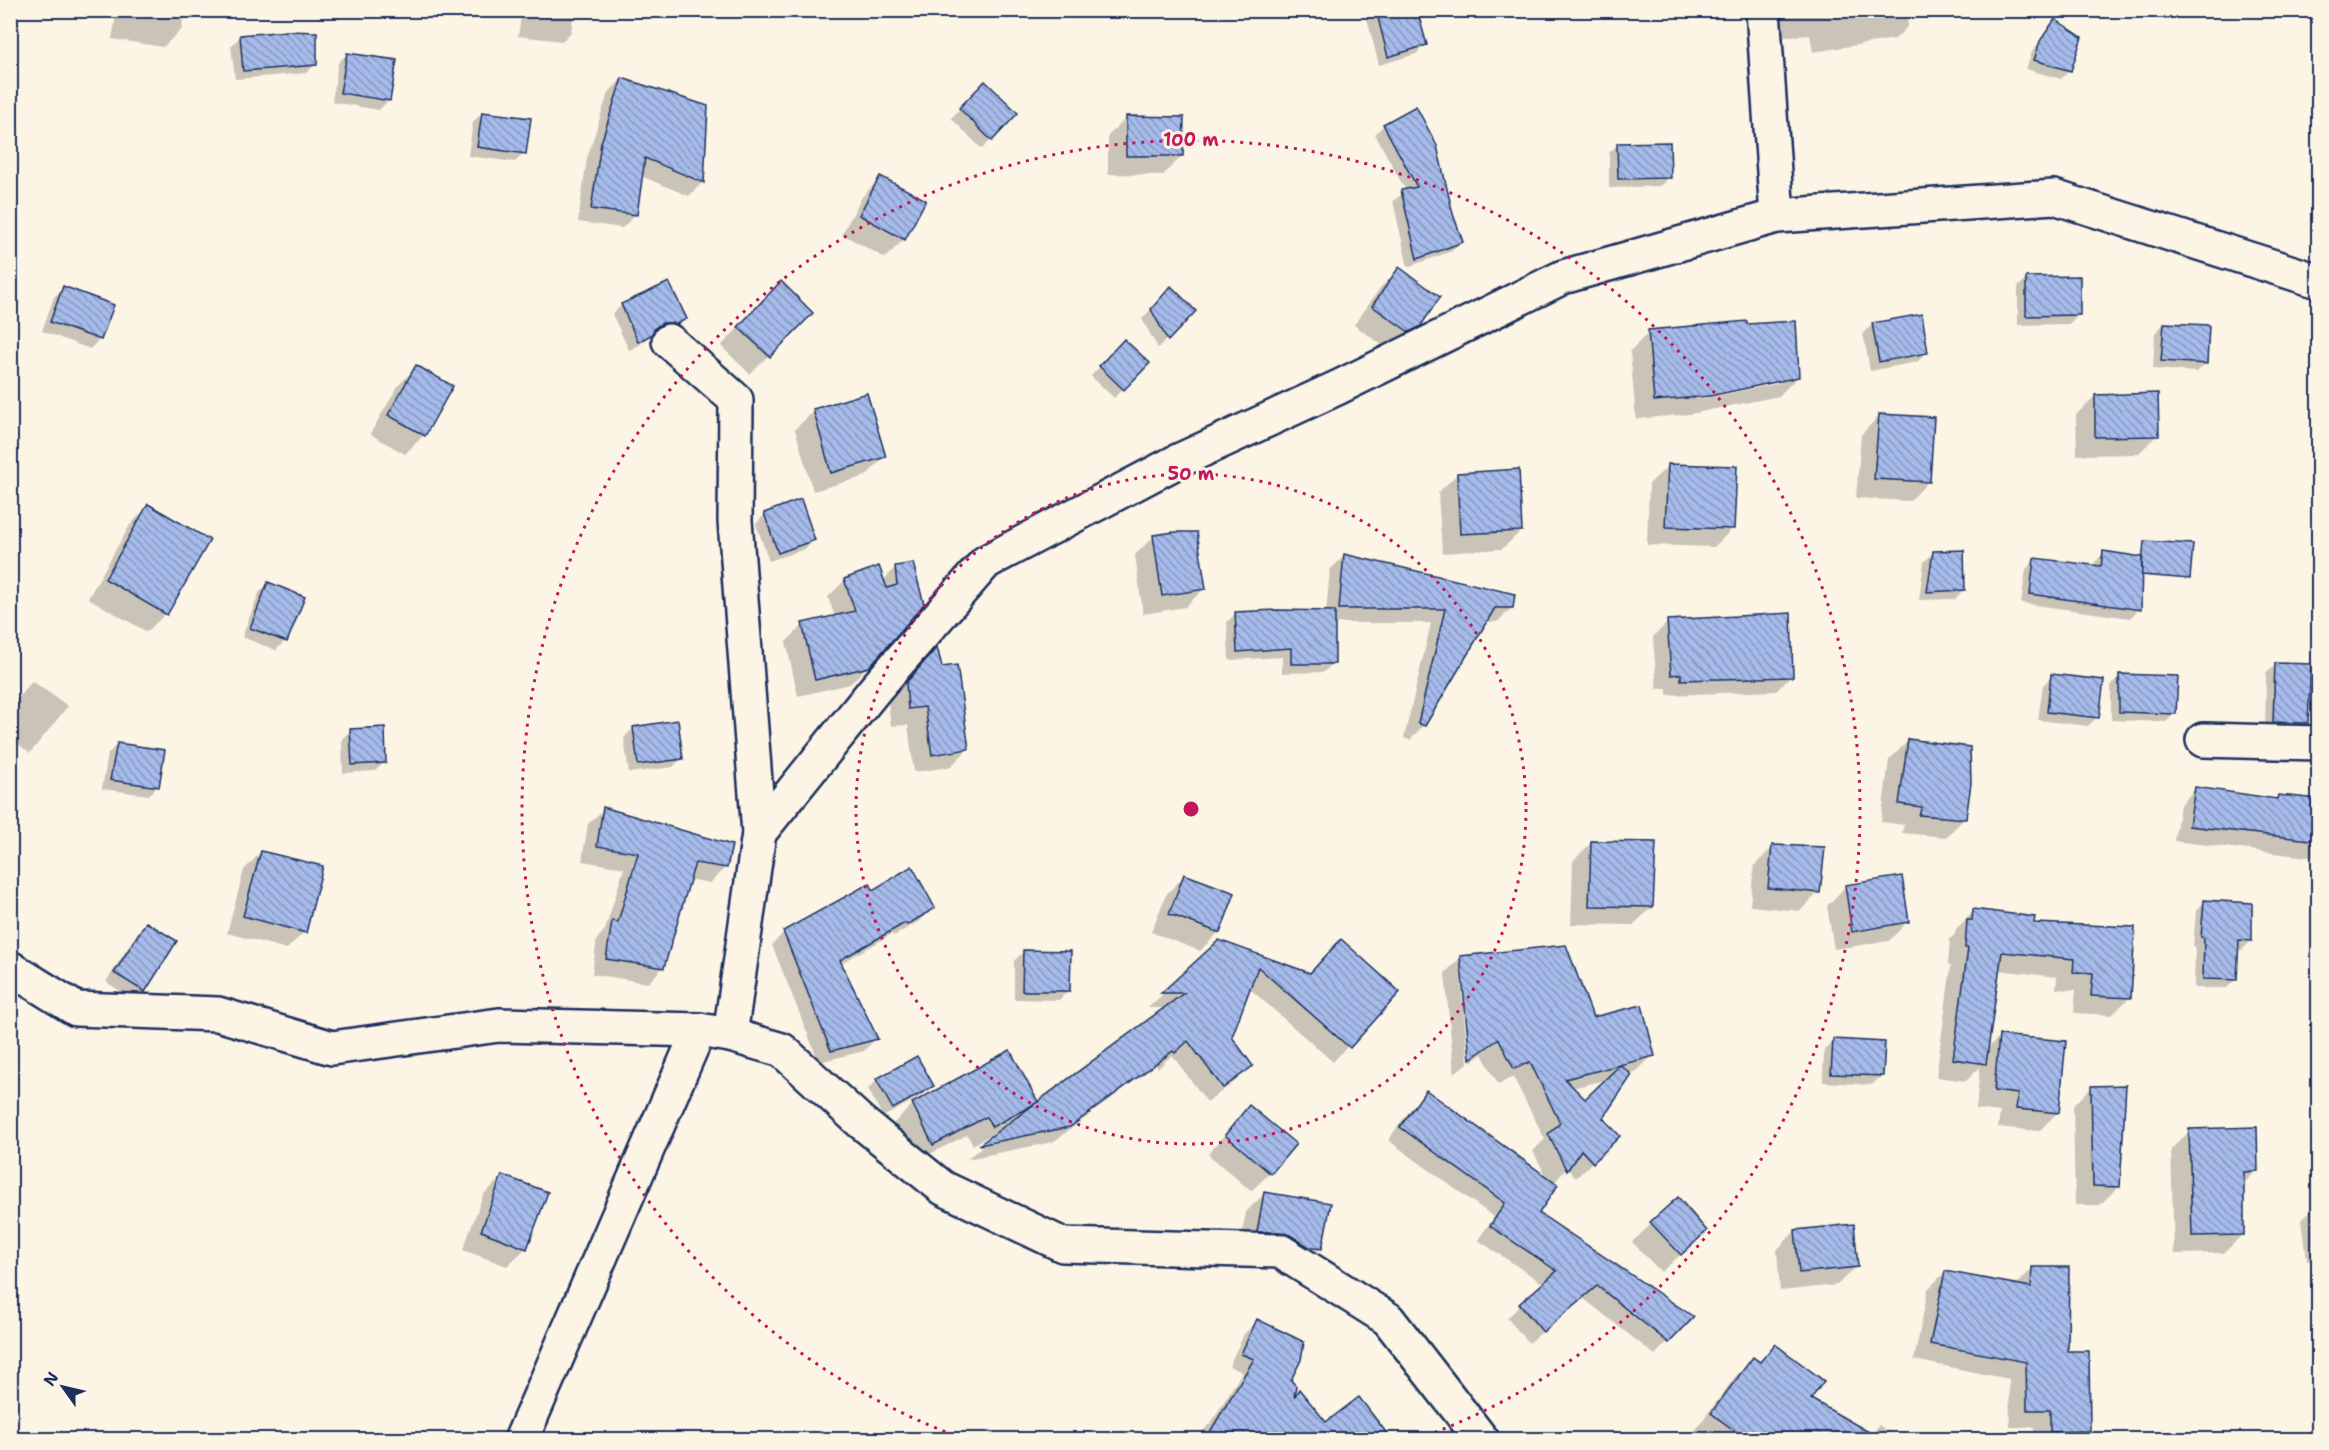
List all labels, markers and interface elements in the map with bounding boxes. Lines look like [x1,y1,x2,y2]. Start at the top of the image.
text: 100 m [1163,128,1219,152]
text: 50 m [1168,462,1215,486]
centre of rings [1181,799,1201,819]
north arrow [33,1357,93,1417]
text: N [39,1368,63,1390]

